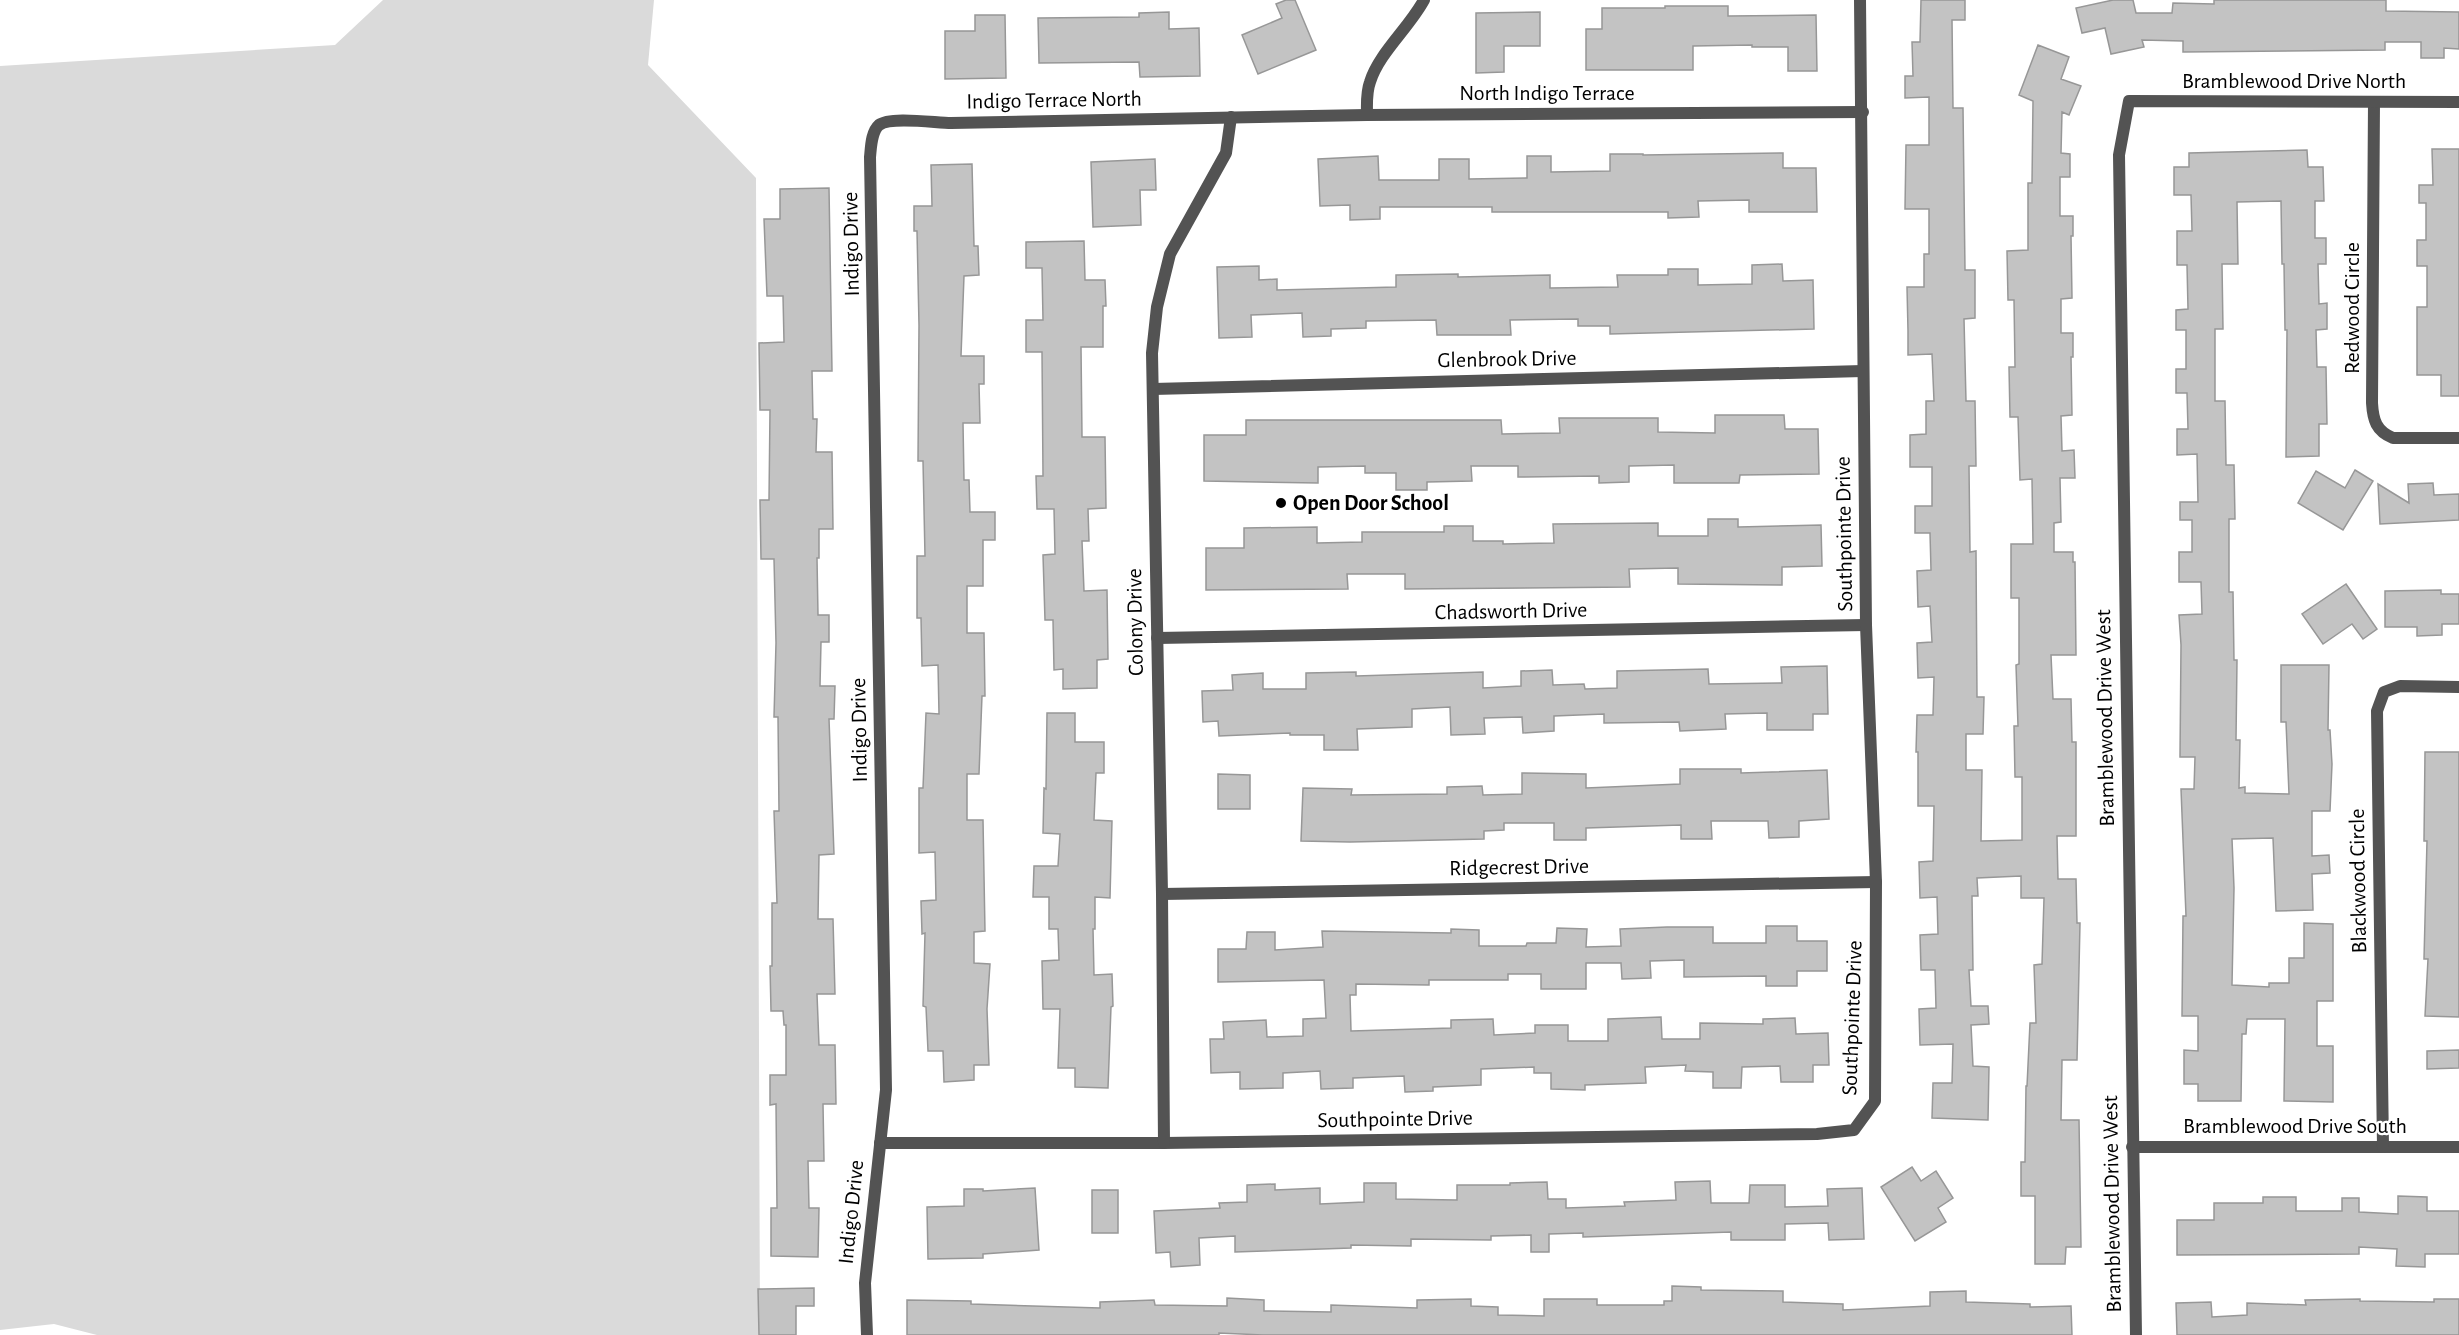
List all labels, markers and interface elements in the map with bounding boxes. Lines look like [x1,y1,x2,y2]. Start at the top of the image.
street label: Bramblewood Drive North [2182,70,2406,92]
street label: North Indigo Terrace [1459,82,1635,104]
street label: Indigo Terrace North [966,87,1142,113]
street label: Indigo Drive [839,191,863,297]
street label: Redwood Circle [2341,242,2363,374]
street label: Glenbrook Drive [1437,347,1577,371]
street label: Southpointe Drive [1832,456,1856,612]
place label: Open Door School [1293,492,1449,514]
marker: Open Door School [1274,496,1288,510]
street label: Colony Drive [1123,568,1147,676]
street label: Chadsworth Drive [1435,599,1587,623]
street label: Bramblewood Drive West [2092,609,2118,827]
street label: Indigo Drive [847,677,871,783]
street label: Blackwood Circle [2346,808,2370,954]
street label: Ridgecrest Drive [1449,855,1589,879]
street label: Southpointe Drive [1838,940,1866,1096]
street label: Bramblewood Drive West [2099,1095,2125,1313]
street label: Southpointe Drive [1317,1107,1473,1131]
street label: Bramblewood Drive South [2183,1115,2407,1137]
street label: Indigo Drive [835,1159,867,1265]

